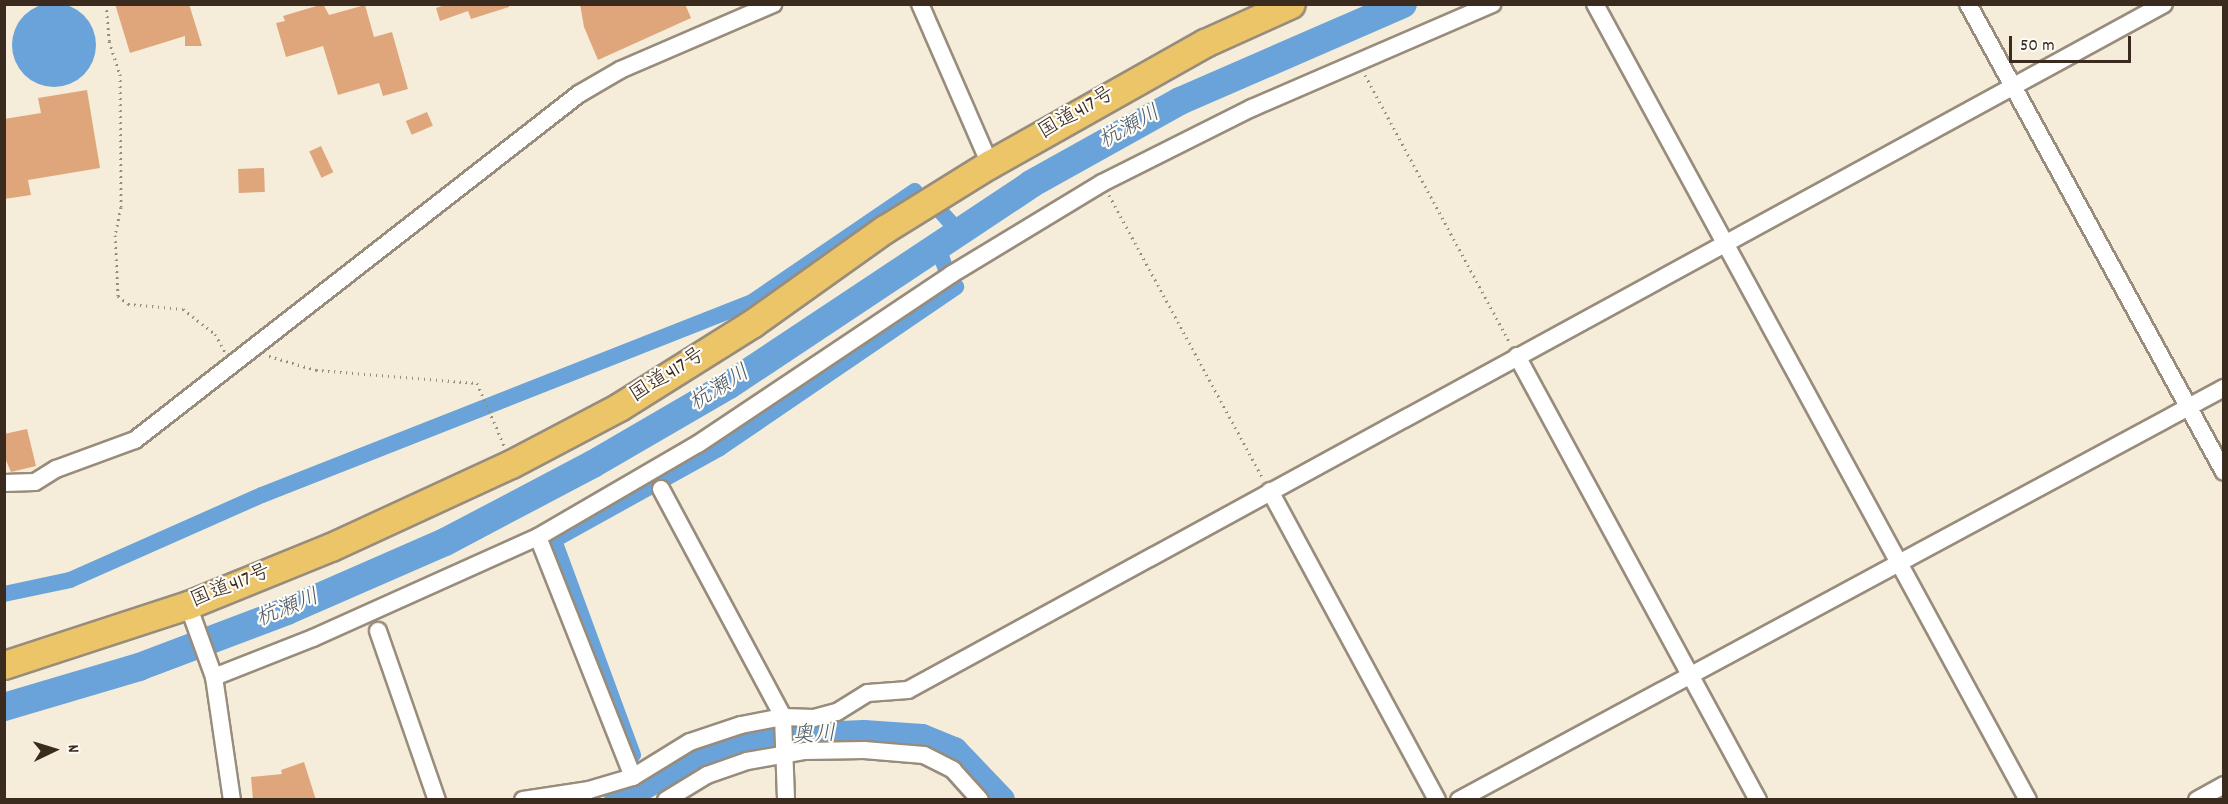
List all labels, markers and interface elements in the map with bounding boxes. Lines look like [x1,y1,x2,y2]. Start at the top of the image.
scale bar [2012,24,2134,62]
text: 50 m [2020,34,2055,59]
street label: 国道417号 [1034,82,1120,146]
water label: 杭瀬川 [1095,100,1165,156]
street label: 国道417号 [626,343,710,409]
water label: 杭瀬川 [685,360,755,418]
street label: 国道417号 [187,560,275,614]
water label: 杭瀬川 [252,584,324,634]
north arrow [24,720,84,780]
water label: 奥川 [791,722,837,750]
text: N [61,744,84,753]

